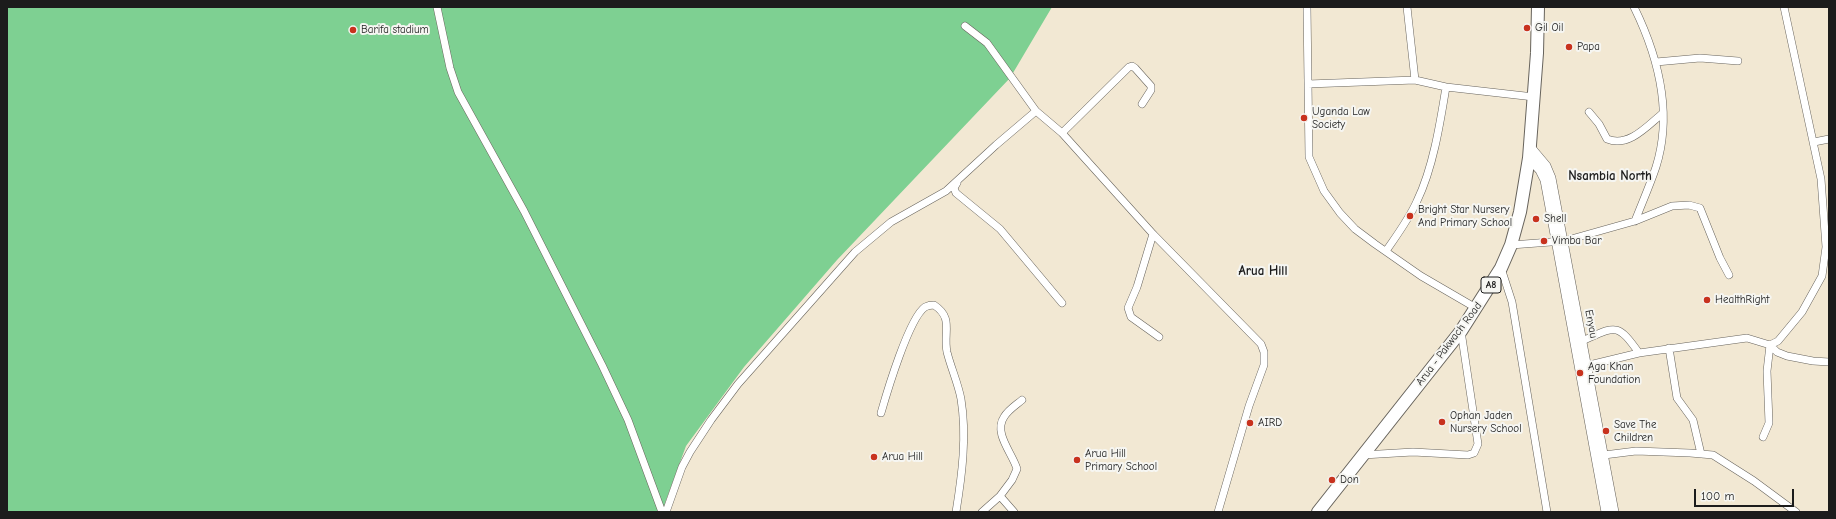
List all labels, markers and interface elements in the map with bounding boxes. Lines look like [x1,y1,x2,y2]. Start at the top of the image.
place label: Gil Oil [1535,21,1563,35]
place label: Barifa stadium [361,23,429,37]
marker: Gil Oil [1522,23,1532,33]
marker: Barifa stadium [348,25,358,35]
place label: Papa [1577,40,1600,54]
marker: Papa [1564,42,1574,52]
place label: Uganda Law Society [1312,105,1370,131]
marker: Uganda Law Society [1299,113,1309,123]
district label: Nsambia North [1568,168,1652,184]
place label: Bright Star Nursery And Primary School [1418,203,1512,229]
marker: Bright Star Nursery And Primary School [1405,211,1415,221]
place label: Shell [1544,212,1566,226]
marker: Shell [1531,214,1541,224]
place label: Vimba Bar [1552,234,1602,248]
marker: Vimba Bar [1539,236,1549,246]
district label: Arua Hill [1239,263,1287,279]
road number: A8 [1481,277,1501,293]
place label: HealthRight [1715,293,1770,307]
marker: HealthRight [1702,295,1712,305]
street label: Arua - Pakwach Road [1413,300,1485,388]
street label: Enyau [1582,309,1600,339]
place label: Aga Khan Foundation [1588,360,1640,386]
marker: Aga Khan Foundation [1575,368,1585,378]
place label: Ophan Jaden Nursery School [1450,409,1522,435]
place label: AIRD [1258,416,1282,430]
marker: Ophan Jaden Nursery School [1437,417,1447,427]
marker: AIRD [1245,418,1255,428]
place label: Save The Children [1614,418,1656,444]
marker: Save The Children [1601,426,1611,436]
place label: Arua Hill Primary School [1085,447,1157,473]
place label: Arua Hill [882,450,923,464]
marker: Arua Hill [869,452,879,462]
marker: Arua Hill Primary School [1072,455,1082,465]
place label: Don [1340,473,1359,487]
marker: Don [1327,475,1337,485]
scale bar [1696,481,1796,507]
text: 100 m [1701,489,1734,503]

